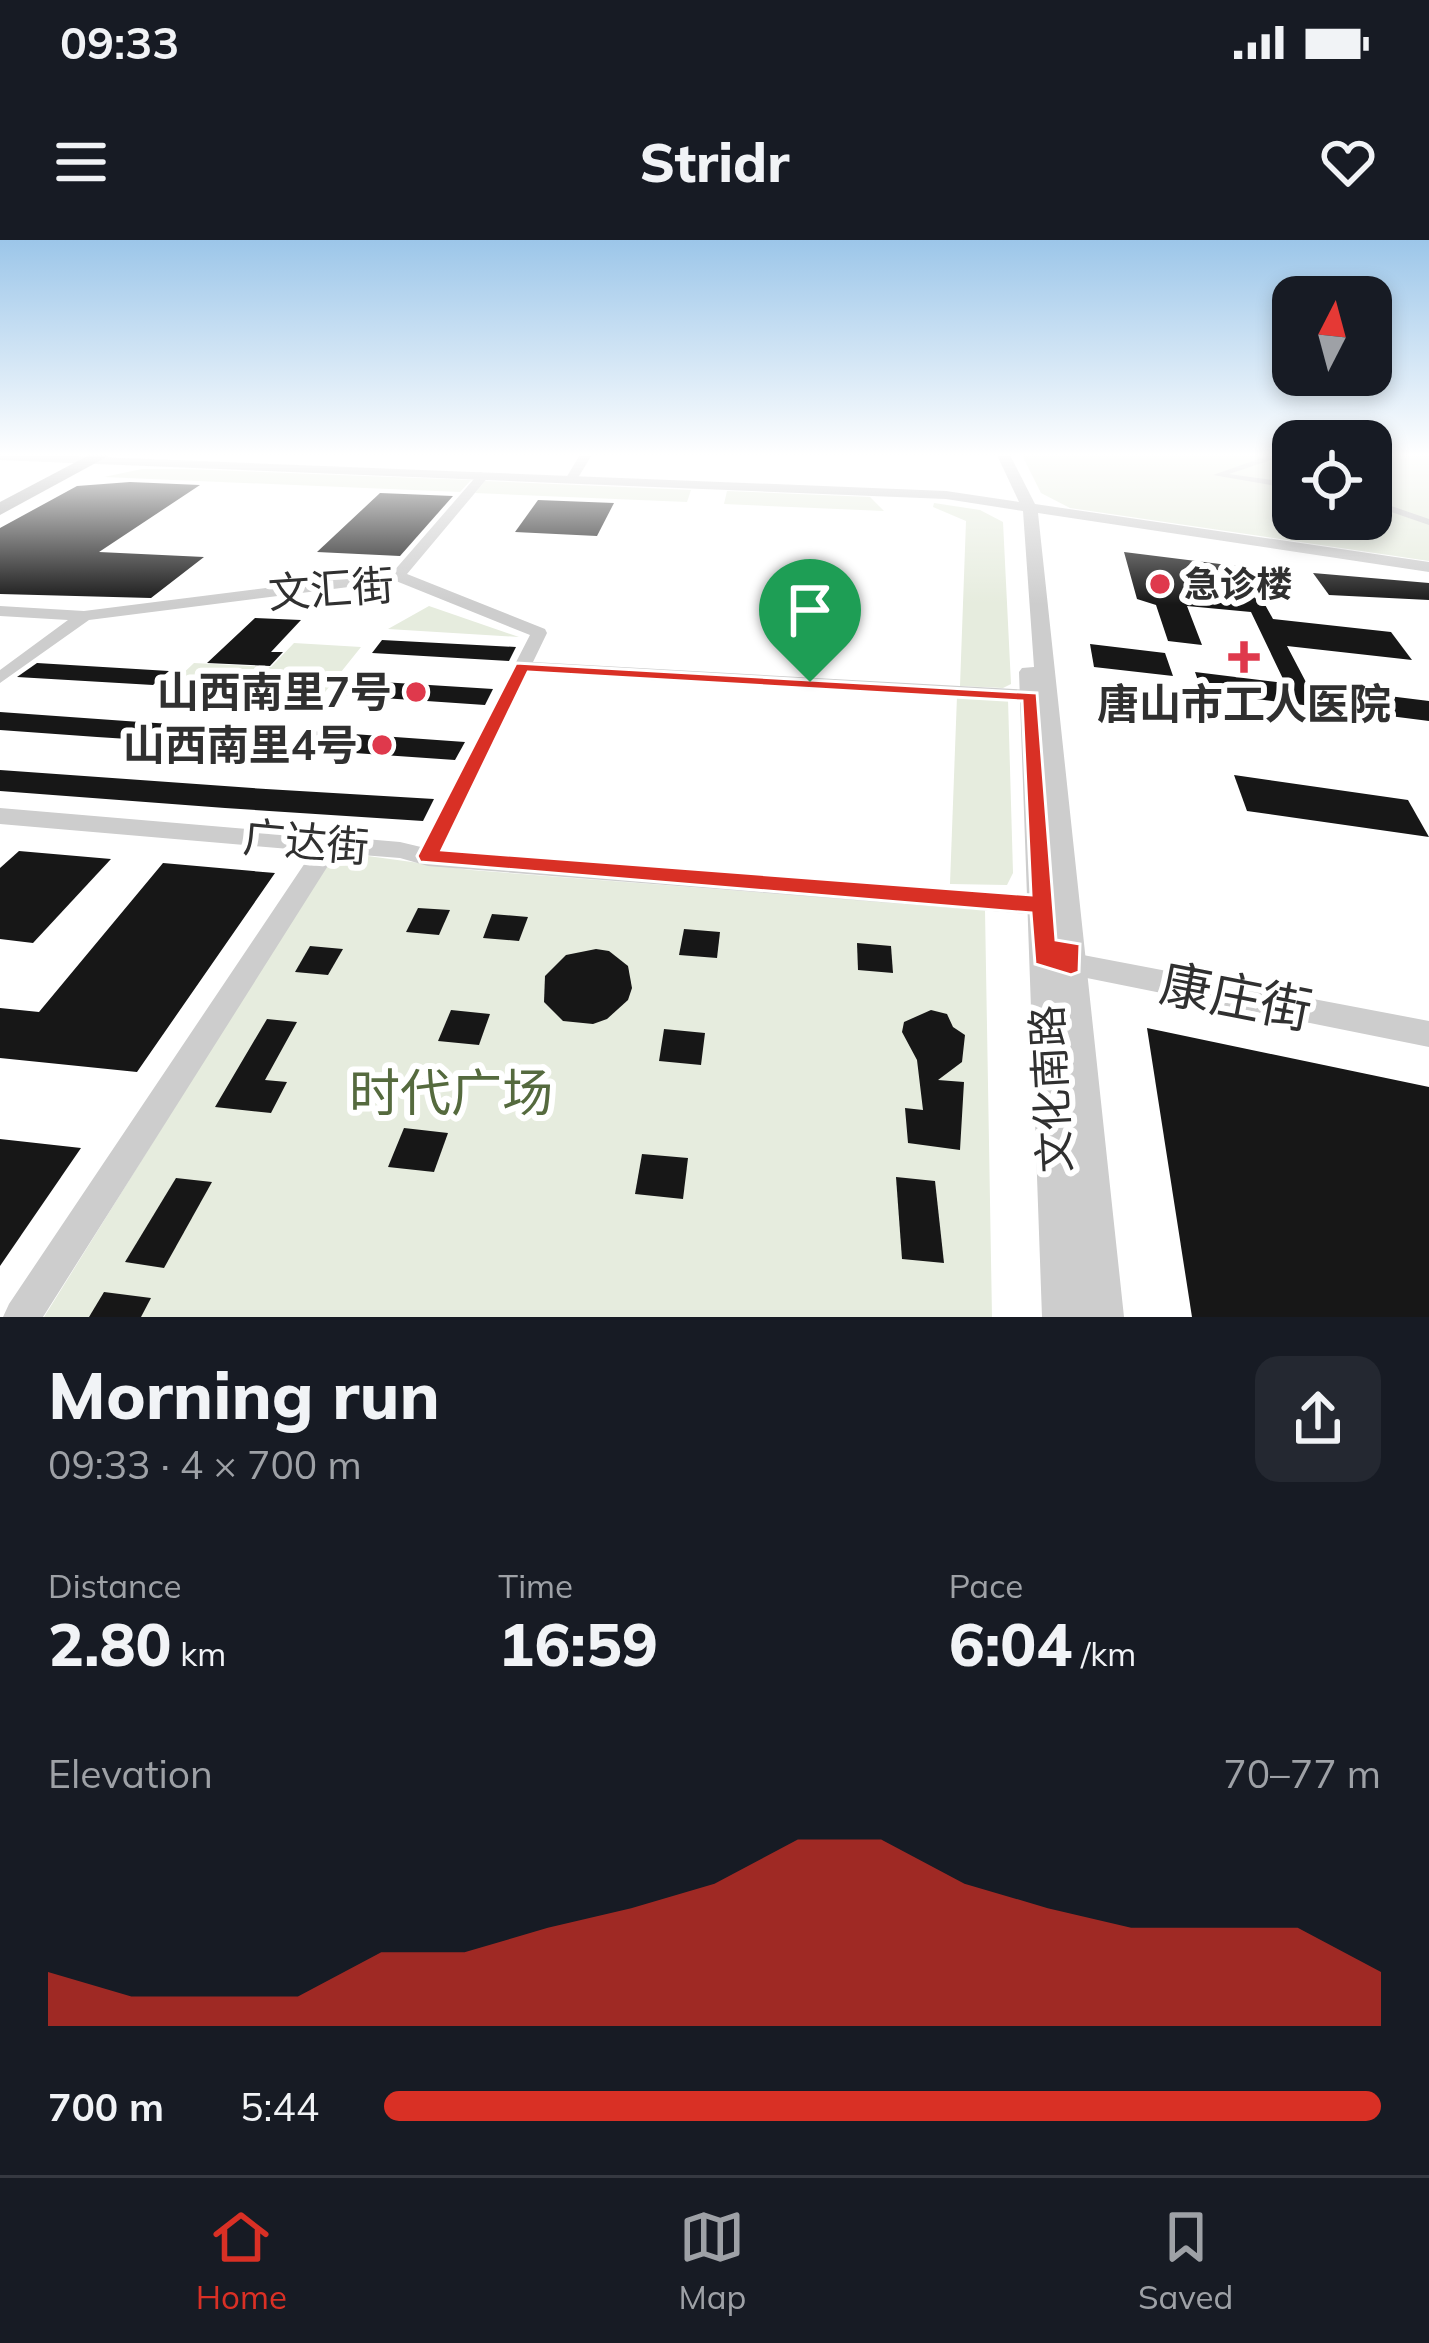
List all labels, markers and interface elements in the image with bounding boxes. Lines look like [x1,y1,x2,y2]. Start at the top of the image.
text: 09:33 [60,14,179,70]
text: Stridr [640,128,789,196]
icon: menu [48,129,114,195]
icon: heart [1315,129,1381,195]
north arrow [1272,276,1392,396]
map controls [1272,276,1392,540]
button: locate [1272,420,1392,540]
street label: 文汇街 [266,558,396,619]
pin [759,559,861,682]
place label: 急诊楼 [1184,561,1292,606]
marker: 急诊楼 [1147,571,1173,597]
icon: arrive [777,577,843,643]
marker: 唐山市工人医院 [1228,641,1260,673]
place label: 山西南里7号 [157,665,392,718]
place label: 唐山市工人医院 [1097,677,1391,730]
marker: 山西南里7号 [403,679,429,705]
place label: 山西南里4号 [123,718,358,771]
marker: 山西南里4号 [369,732,395,758]
street label: 广达街 [241,810,371,873]
street label: 康庄街 [1155,950,1317,1042]
street label: 文化南路 [1020,1004,1081,1174]
park label: 时代广场 [349,1060,553,1124]
text: Morning run [48,1353,440,1436]
button: share [1255,1356,1381,1482]
text: 09:33 · 4 × 700 m [48,1440,362,1489]
text: Distance [48,1565,181,1606]
text: Time [498,1565,573,1606]
text: Pace [949,1565,1023,1606]
text: 2.80 [48,1606,172,1681]
text: 16:59 [498,1606,658,1681]
text: 6:04 [949,1606,1072,1681]
text: km [172,1633,226,1674]
text: /km [1072,1633,1136,1674]
text: Elevation [48,1749,213,1798]
text: 70–77 m [1223,1749,1381,1798]
text: 700 m [48,2082,164,2131]
text: 5:44 [240,2082,319,2131]
tab: Home [196,2204,287,2317]
tab: Map [678,2204,746,2317]
tab: Saved [1138,2204,1233,2317]

